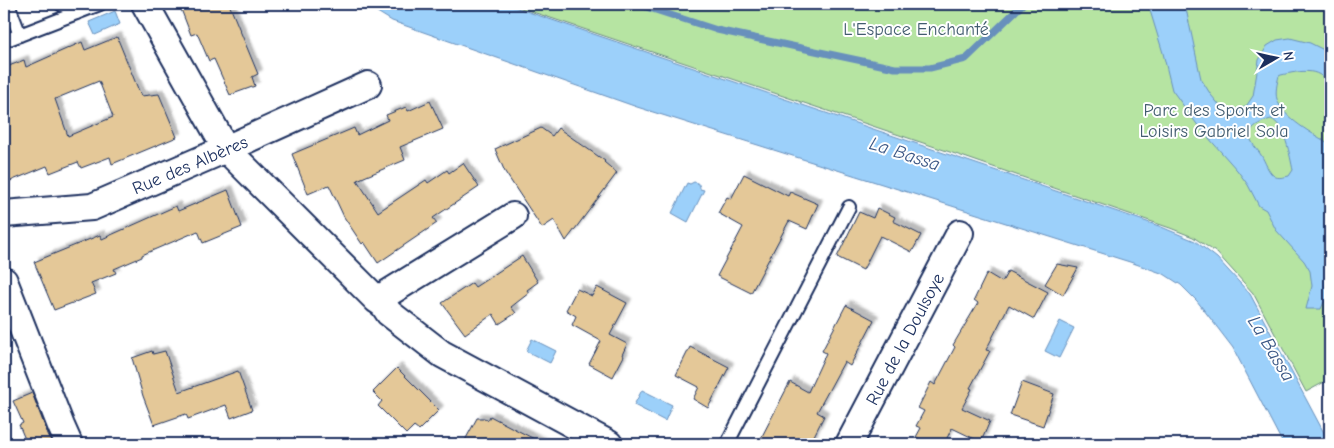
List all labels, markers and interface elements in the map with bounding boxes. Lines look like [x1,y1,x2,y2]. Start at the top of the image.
park label: L'Espace Enchanté [843,19,989,40]
north arrow [1252,32,1302,82]
text: N [1279,50,1297,62]
park label: Parc des Sports et Loisirs Gabriel Sola [1139,100,1289,142]
street label: Rue des Albères [129,132,251,199]
water label: La Bassa [867,132,943,176]
street label: Rue de la Doulsoye [862,270,949,409]
water label: La Bassa [1243,312,1299,385]

